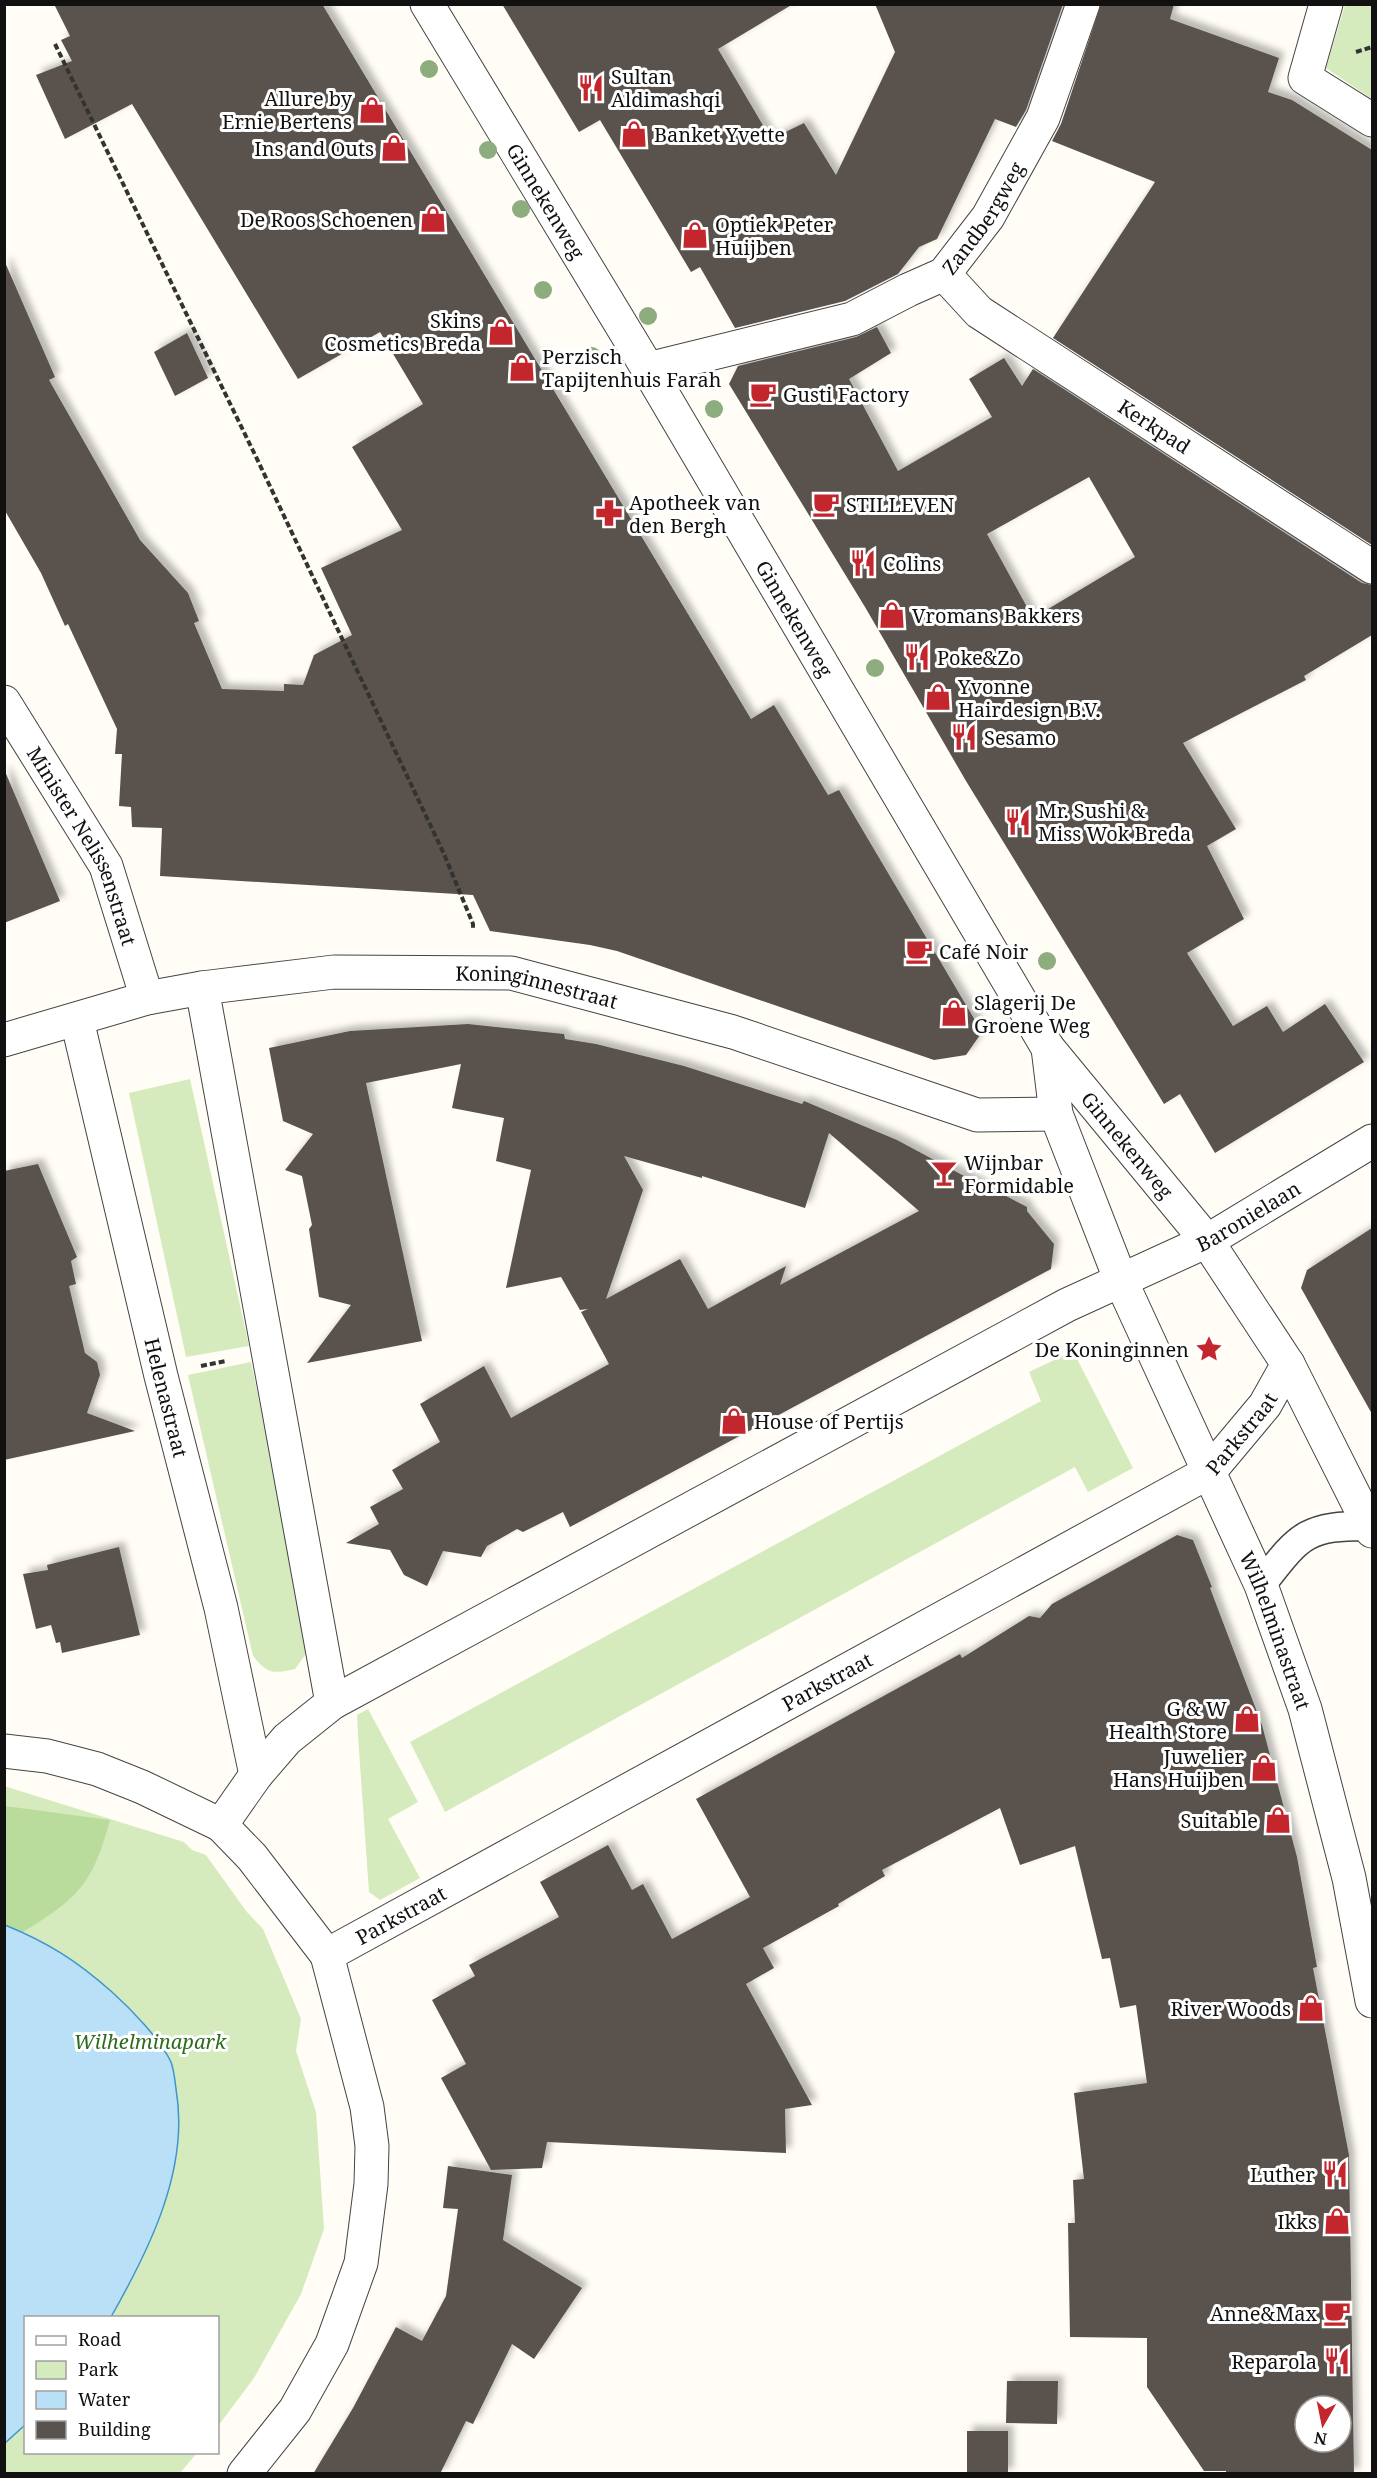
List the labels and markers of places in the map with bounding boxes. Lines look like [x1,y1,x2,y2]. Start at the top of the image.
place label: Sultan Aldimashqi [611,63,721,113]
restaurant icon: Sultan Aldimashqi [576,73,606,103]
place label: Allure by Ernie Bertens [222,85,353,135]
shop icon: Allure by Ernie Bertens [357,95,387,125]
shop icon: Banket Yvette [619,119,649,149]
place label: Banket Yvette [654,121,785,148]
shop icon: Ins and Outs [379,133,409,163]
place label: Ins and Outs [254,135,374,162]
shop icon: De Roos Schoenen [418,204,448,234]
place label: De Roos Schoenen [240,206,413,233]
place label: Optiek Peter Huijben [715,211,834,261]
shop icon: Optiek Peter Huijben [680,220,710,250]
place label: Skins Cosmetics Breda [324,307,481,357]
shop icon: Skins Cosmetics Breda [486,317,516,347]
place label: Perzisch Tapijtenhuis Farah [542,343,722,393]
shop icon: Perzisch Tapijtenhuis Farah [507,353,537,383]
cafe icon: Gusti Factory [748,379,778,409]
place label: Gusti Factory [783,381,910,408]
place label: Apotheek van den Bergh [629,489,761,539]
cafe icon: STILLEVEN [811,489,841,519]
place label: STILLEVEN [846,491,954,518]
pharmacy icon: Apotheek van den Bergh [594,498,624,528]
restaurant icon: Colins [848,548,878,578]
place label: Colins [883,550,941,577]
shop icon: Vromans Bakkers [877,600,907,630]
place label: Vromans Bakkers [912,602,1080,629]
restaurant icon: Poke&Zo [902,642,932,672]
place label: Poke&Zo [937,644,1021,671]
place label: Yvonne Hairdesign B.V. [957,673,1100,723]
shop icon: Yvonne Hairdesign B.V. [923,682,953,712]
restaurant icon: Sesamo [949,722,979,752]
place label: Sesamo [984,724,1056,751]
place label: Mr. Sushi & Miss Wok Breda [1038,797,1191,847]
restaurant icon: Mr. Sushi & Miss Wok Breda [1003,807,1033,837]
cafe icon: Café Noir [904,936,934,966]
place label: Café Noir [939,938,1029,965]
place label: Slagerij De Groene Weg [974,989,1090,1039]
shop icon: Slagerij De Groene Weg [939,998,969,1028]
place label: Wijnbar Formidable [964,1149,1074,1199]
bar icon: Wijnbar Formidable [929,1158,959,1188]
place icon: De Koninginnen [1194,1334,1224,1364]
place label: De Koninginnen [1035,1336,1189,1363]
shop icon: House of Pertijs [719,1406,749,1436]
place label: House of Pertijs [754,1408,904,1435]
place label: G & W Health Store [1108,1695,1227,1745]
shop icon: G & W Health Store [1232,1704,1262,1734]
place label: Juwelier Hans Huijben [1113,1743,1245,1793]
shop icon: Juwelier Hans Huijben [1249,1753,1279,1783]
shop icon: Suitable [1263,1805,1293,1835]
place label: Suitable [1181,1807,1258,1834]
shop icon: River Woods [1296,1993,1326,2023]
place label: River Woods [1170,1995,1291,2022]
restaurant icon: Luther [1320,2159,1350,2189]
place label: Luther [1250,2161,1316,2188]
shop icon: Ikks [1322,2206,1352,2236]
place label: Ikks [1277,2208,1317,2235]
cafe icon: Anne&Max [1322,2298,1352,2328]
place label: Anne&Max [1210,2300,1317,2327]
restaurant icon: Reparola [1322,2346,1352,2376]
place label: Reparola [1231,2348,1317,2375]

